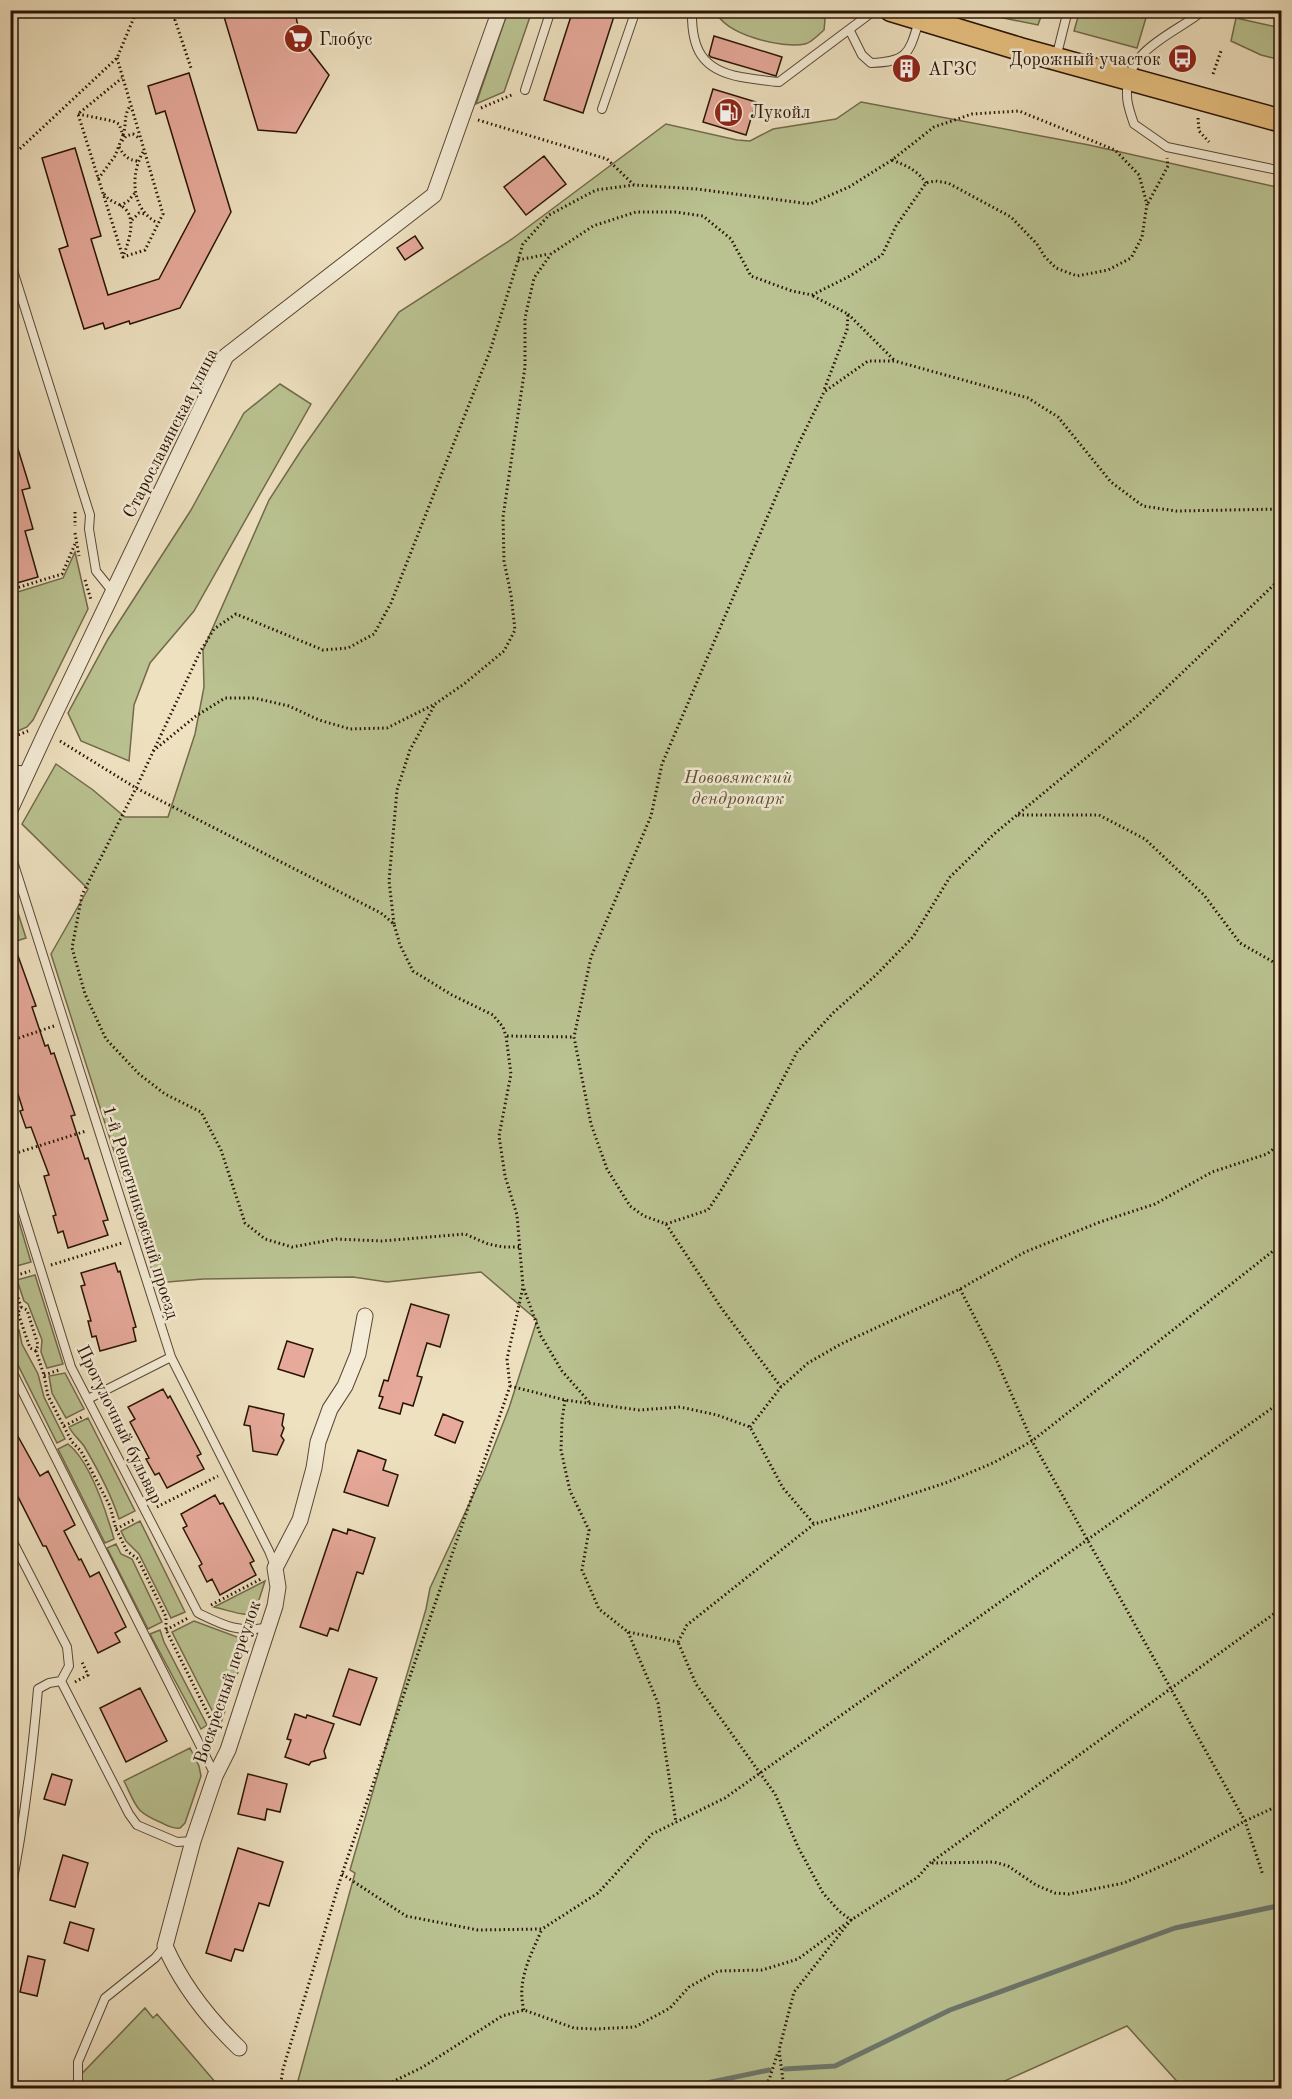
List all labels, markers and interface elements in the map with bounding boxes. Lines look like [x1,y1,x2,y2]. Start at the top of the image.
supermarket icon: Глобус [282,23,314,55]
place label: Глобус [319,31,373,49]
bus stop icon: Дорожный участок [1166,43,1198,75]
place label: Дорожный участок [1009,51,1161,69]
building icon: АГЗС [891,53,923,85]
place label: АГЗС [928,61,977,79]
fuel station icon: Лукойл [713,96,745,128]
place label: Лукойл [750,104,810,122]
street label: Старославянская улица [120,346,222,521]
park label: Нововятский дендропарк [683,769,792,808]
street label: 1-й Решетниковский проезд [99,1103,181,1321]
street label: Прогулочный бульвар [73,1342,165,1507]
street label: Воскресный переулок [192,1598,264,1766]

